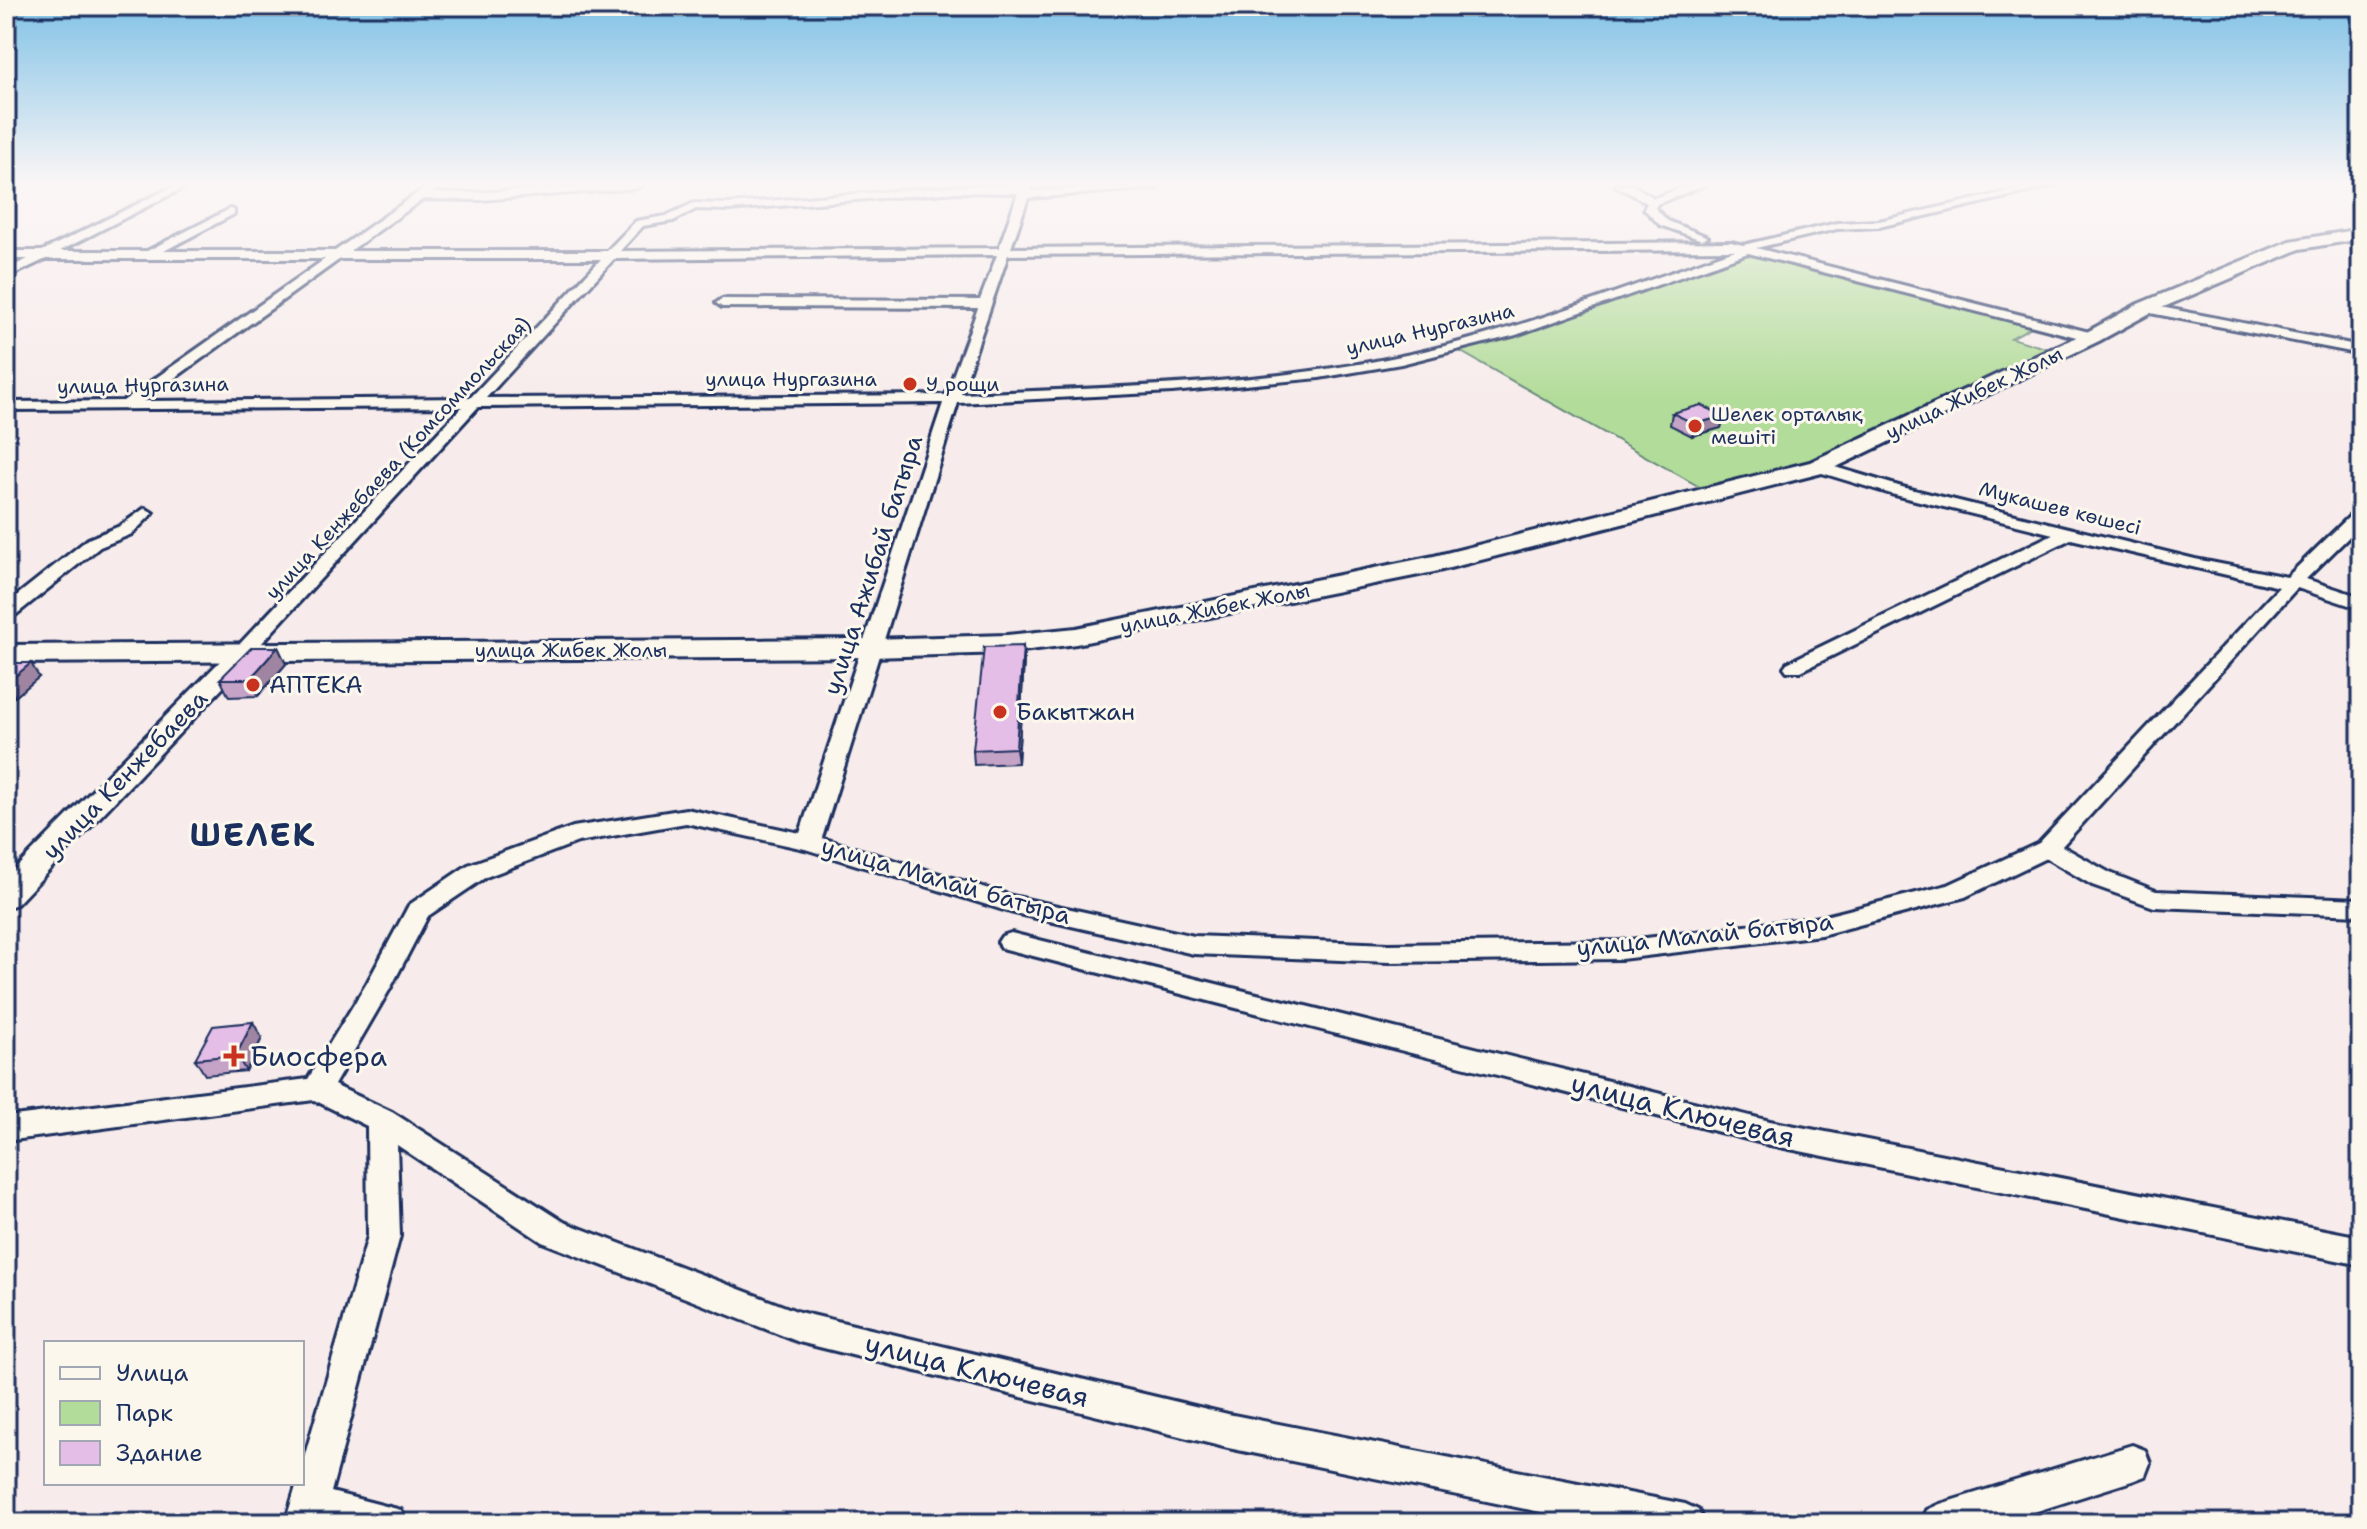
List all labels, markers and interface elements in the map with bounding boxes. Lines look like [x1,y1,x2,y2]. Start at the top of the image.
street label: улица Нургазина [1343,297,1517,361]
street label: улица Кенжебаева (Комсоммольская) [260,311,536,605]
street label: улица Жибек Жолы [1881,341,2067,445]
street label: улица Нургазина [705,366,877,392]
street label: улица Нургазина [57,370,230,399]
place label: У рощи [926,371,999,397]
marker: У рощи [901,375,919,393]
place label: Шелек орталық мешіті [1711,401,1863,450]
marker: Шелек орталық мешіті [1686,417,1704,435]
street label: улица Ажибай батыра [816,431,930,699]
street label: Мукашев көшесі [1976,475,2144,541]
street label: улица Жибек Жолы [1118,577,1312,639]
street label: улица Жибек Жолы [475,637,667,663]
place label: АПТЕКА [269,669,363,701]
marker: АПТЕКА [244,676,262,694]
street label: улица Кенжебаева [35,683,215,867]
place label: Бакытжан [1016,696,1135,728]
marker: Бакытжан [991,703,1009,721]
district label: ШЕЛЕК [190,813,316,856]
street label: улица Малай батыра [818,830,1074,932]
street label: улица Малай батыра [1575,906,1835,964]
place label: Биосфера [250,1037,387,1075]
marker: Биосфера [225,1047,243,1065]
street label: улица Ключевая [1567,1064,1799,1156]
street label: улица Ключевая [861,1324,1093,1416]
legend [44,1341,304,1485]
text: Улица [116,1357,189,1389]
text: Парк [116,1397,173,1429]
text: Здание [116,1437,203,1469]

